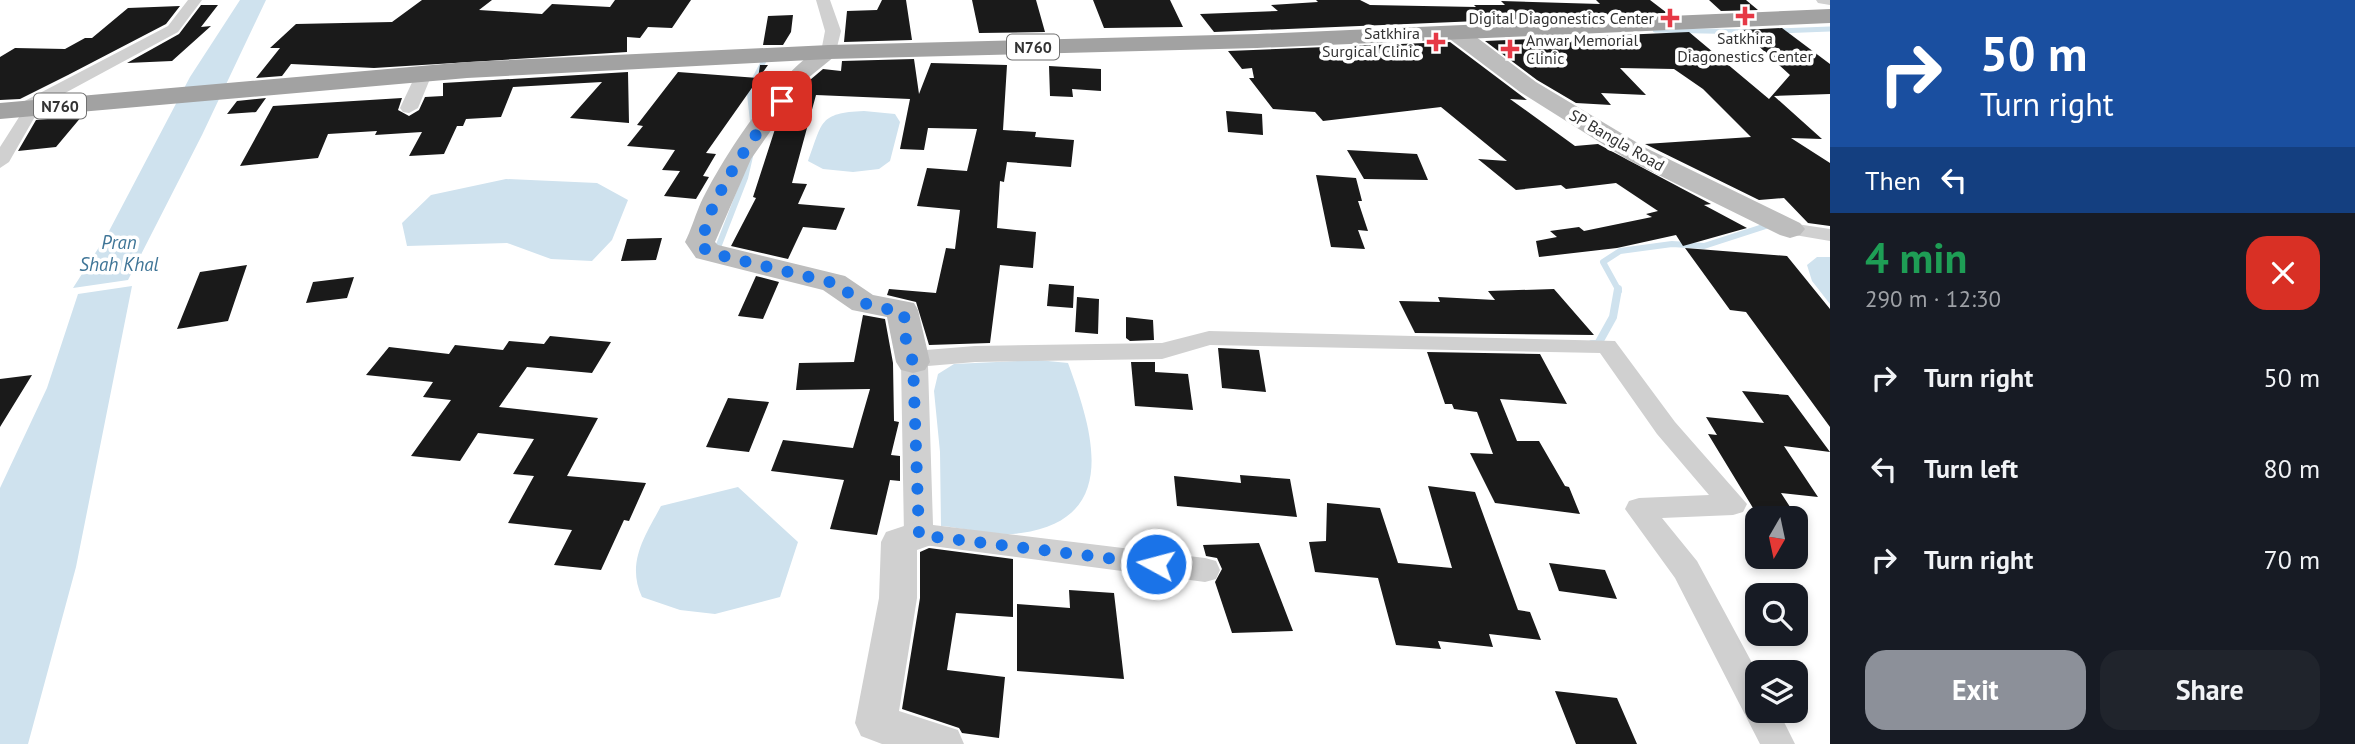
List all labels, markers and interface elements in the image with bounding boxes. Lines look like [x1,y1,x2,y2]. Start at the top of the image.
marker: Satkhira Diagonestics Center [1735,6,1755,26]
place label: Digital Diagonestics Center [1468,8,1655,28]
marker: Digital Diagonestics Center [1660,8,1680,28]
text: 50 m [1980,21,2087,85]
place label: Satkhira Surgical Clinic [1322,23,1420,61]
place label: Satkhira Diagonestics Center [1677,28,1813,66]
icon: right [1865,28,1956,119]
place label: Anwar Memorial Clinic [1526,30,1639,68]
marker: Satkhira Surgical Clinic [1426,32,1446,52]
road number: N760 [1007,34,1059,60]
marker: Anwar Memorial Clinic [1500,39,1520,59]
pin [752,71,812,131]
icon: arrive [763,82,801,120]
text: Turn right [1980,83,2114,125]
road number: N760 [34,94,86,118]
street label: SP Bangla Road [1566,105,1668,175]
icon: left [1935,161,1973,199]
text: Then [1865,164,1921,197]
water label: Pran Shah Khal [79,230,159,276]
text: 4 min [1865,230,1967,285]
button: close [2246,236,2320,310]
text: 290 m · 12:30 [1865,284,2001,313]
icon: right [1865,359,1903,397]
text: Turn right [1924,361,2033,394]
text: 50 m [2264,361,2320,394]
icon: left [1865,450,1903,488]
text: Turn left [1924,452,2018,485]
text: 80 m [2264,452,2320,485]
north arrow [1745,506,1808,569]
map controls [1745,506,1808,723]
position arrow [1119,527,1193,601]
icon: right [1865,541,1903,579]
text: Turn right [1924,543,2033,576]
text: 70 m [2264,543,2320,576]
button: search [1745,583,1808,646]
button: Exit [1865,650,2086,730]
button: Share [2100,650,2320,730]
button: layers [1745,660,1808,723]

